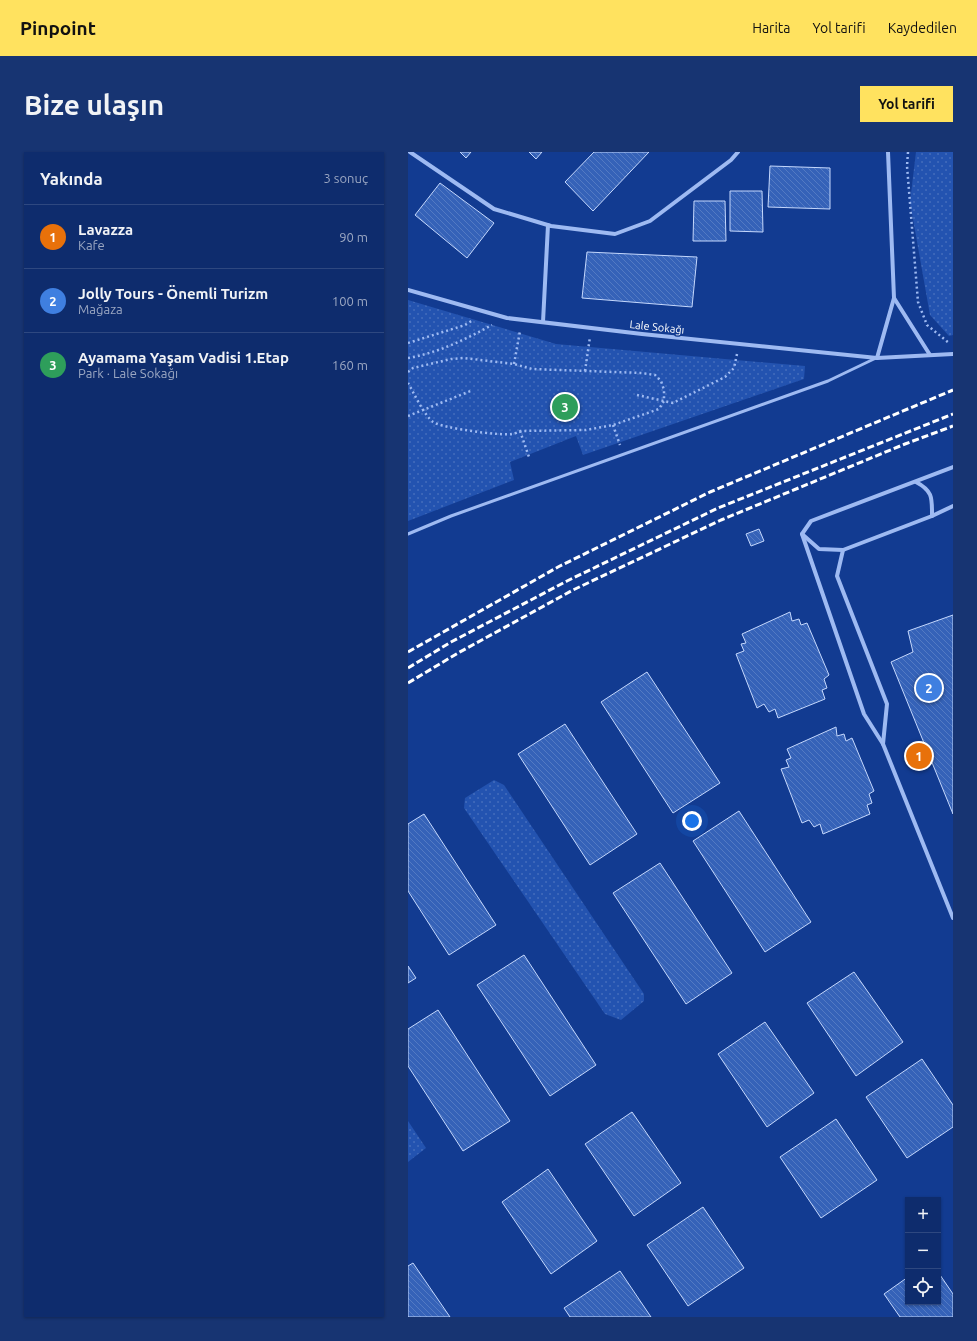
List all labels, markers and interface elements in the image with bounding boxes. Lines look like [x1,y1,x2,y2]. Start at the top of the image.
text: Pinpoint [20,17,96,39]
text: Harita [752,20,790,36]
text: Yol tarifi [812,20,866,36]
text: Kaydedilen [888,20,957,36]
button: Yol tarifi [860,86,953,122]
text: Bize ulaşın [24,89,164,120]
text: Yakında [40,169,103,188]
text: 3 sonuç [324,171,368,185]
text: Lavazza [78,221,133,238]
text: 1 [49,230,57,244]
text: 90 m [339,230,368,244]
text: Kafe [78,238,105,252]
text: Jolly Tours - Önemli Turizm [78,285,268,302]
text: 2 [49,294,57,308]
text: 100 m [332,294,368,308]
text: Mağaza [78,302,123,316]
street label: Lale Sokağı [629,318,685,336]
text: Ayamama Yaşam Vadisi 1.Etap [78,349,289,366]
text: 3 [49,358,57,372]
text: 160 m [332,358,368,372]
text: Park · Lale Sokağı [78,366,178,380]
pin: 3 [552,392,578,422]
pin: 2 [916,673,942,703]
pin: 1 [906,741,932,771]
your location [682,811,702,831]
map controls [905,1197,941,1305]
button: + [905,1197,941,1233]
button: − [905,1233,941,1269]
button: locate [905,1269,941,1305]

